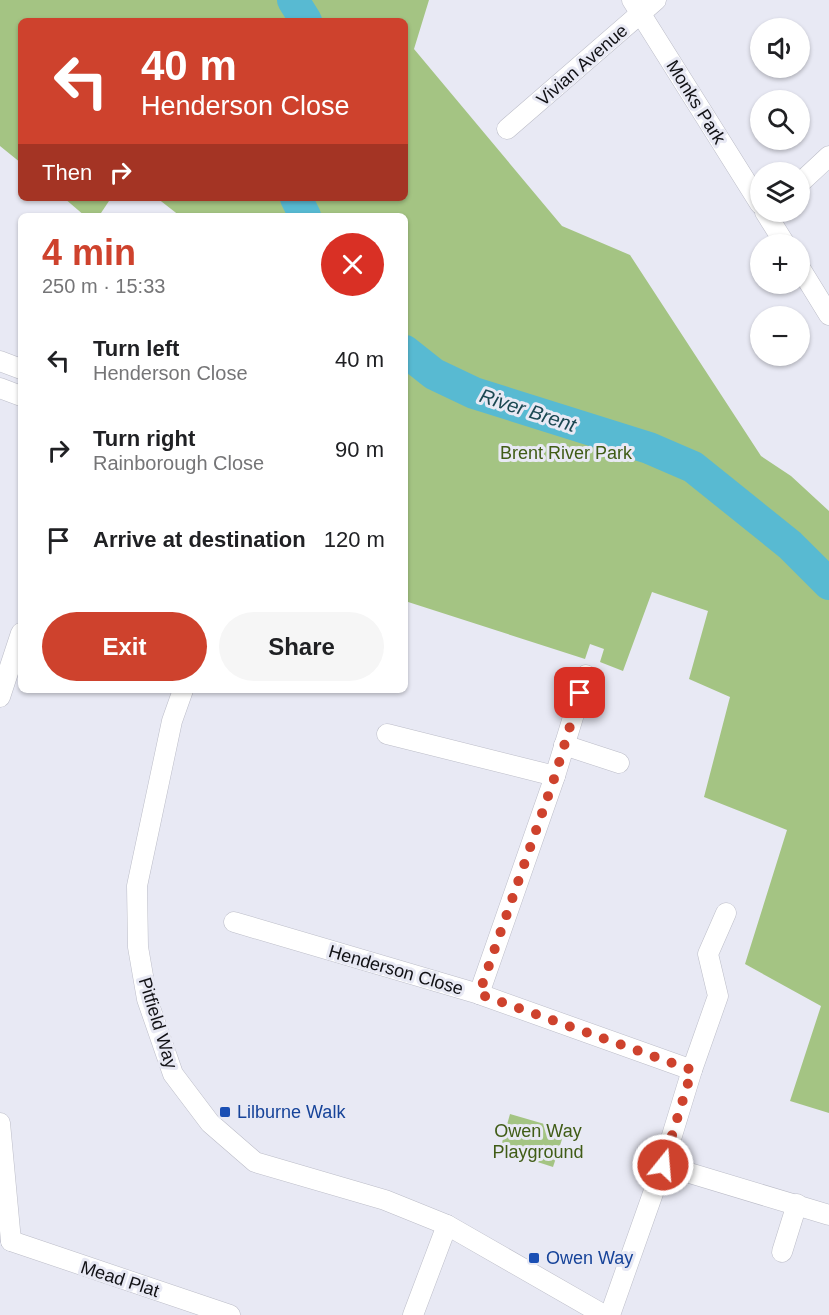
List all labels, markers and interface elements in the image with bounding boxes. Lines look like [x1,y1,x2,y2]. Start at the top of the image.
map controls [750,18,810,366]
button: sound [750,18,810,78]
street label: Vivian Avenue [533,20,631,110]
icon: left [42,42,120,120]
text: 40 m [141,42,237,89]
street label: Monks Park [662,56,730,148]
button: search [750,90,810,150]
text: Henderson Close [141,91,350,121]
icon: right [104,156,137,189]
text: Then [42,160,92,185]
button: layers [750,162,810,222]
text: 4 min [42,232,136,273]
button: close [321,233,384,296]
button: + [750,234,810,294]
text: 250 m · 15:33 [42,275,165,297]
button: − [750,306,810,366]
text: Turn left [93,336,179,361]
icon: left [42,344,75,377]
text: 40 m [335,347,384,372]
text: Henderson Close [93,362,248,384]
water label: River Brent [477,384,580,436]
text: Turn right [93,426,195,451]
icon: right [42,434,75,467]
text: 90 m [335,437,384,462]
park label: Brent River Park [500,443,633,463]
text: Rainborough Close [93,452,264,474]
icon: arrive [42,524,75,557]
text: Arrive at destination [93,527,306,552]
text: 120 m [324,527,385,552]
button: Exit [42,612,207,681]
button: Share [219,612,384,681]
pin [554,667,605,718]
icon: arrive [563,676,596,709]
street label: Henderson Close [326,941,466,999]
street label: Pitfield Way [135,975,181,1071]
place label: Lilburne Walk [237,1102,346,1122]
marker: Lilburne Walk [218,1105,232,1119]
park label: Owen Way Playground [492,1121,584,1162]
position arrow [631,1133,695,1197]
place label: Owen Way [546,1248,633,1268]
marker: Owen Way [527,1251,541,1265]
street label: Mead Plat [78,1257,162,1301]

